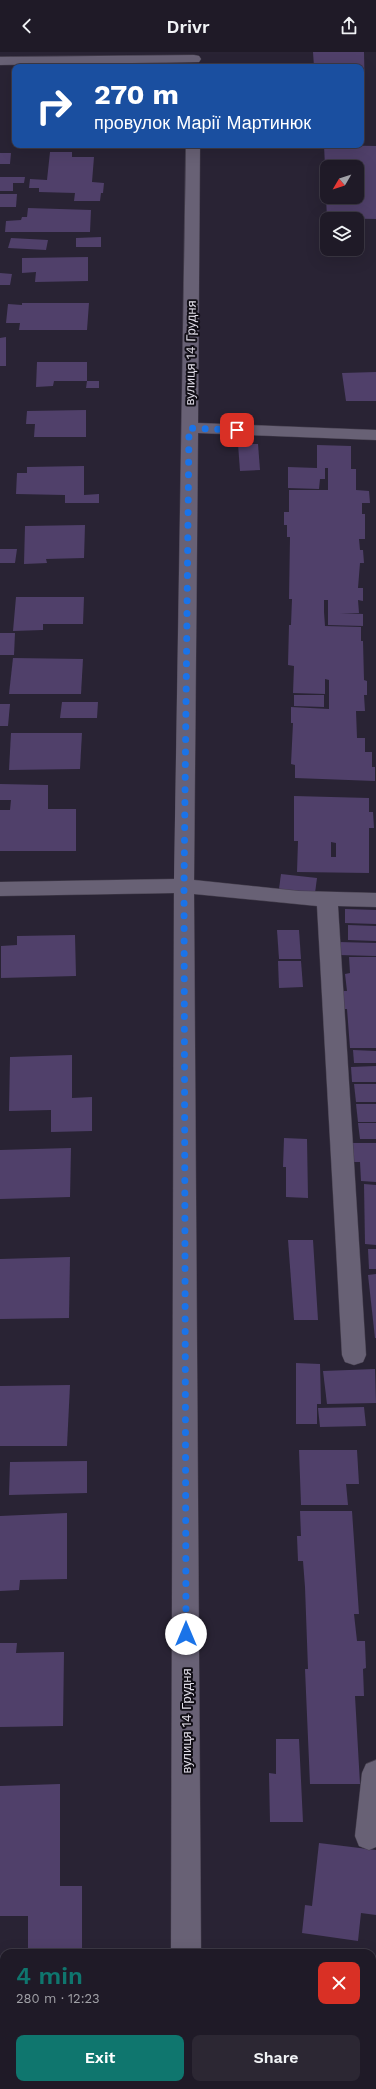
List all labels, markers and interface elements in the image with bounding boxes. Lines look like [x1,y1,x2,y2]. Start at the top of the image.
icon: back [16,15,38,37]
icon: share [338,15,360,37]
text: Drivr [167,16,209,37]
text: 270 m [94,78,179,111]
icon: right [28,80,80,132]
text: провулок Марії Мартинюк [94,112,311,133]
north arrow [320,160,364,204]
map controls [320,160,364,256]
button: layers [320,212,364,256]
street label: вулиця 14 Грудня [182,300,199,406]
pin [220,413,254,447]
icon: arrive [226,419,248,441]
position arrow [165,1613,207,1655]
street label: вулиця 14 Грудня [179,1668,194,1774]
text: 4 min [16,1962,83,1990]
button: close [318,1962,360,2004]
text: 280 m · 12:23 [16,1991,100,2006]
button: Exit [16,2035,184,2081]
button: Share [192,2035,360,2081]

